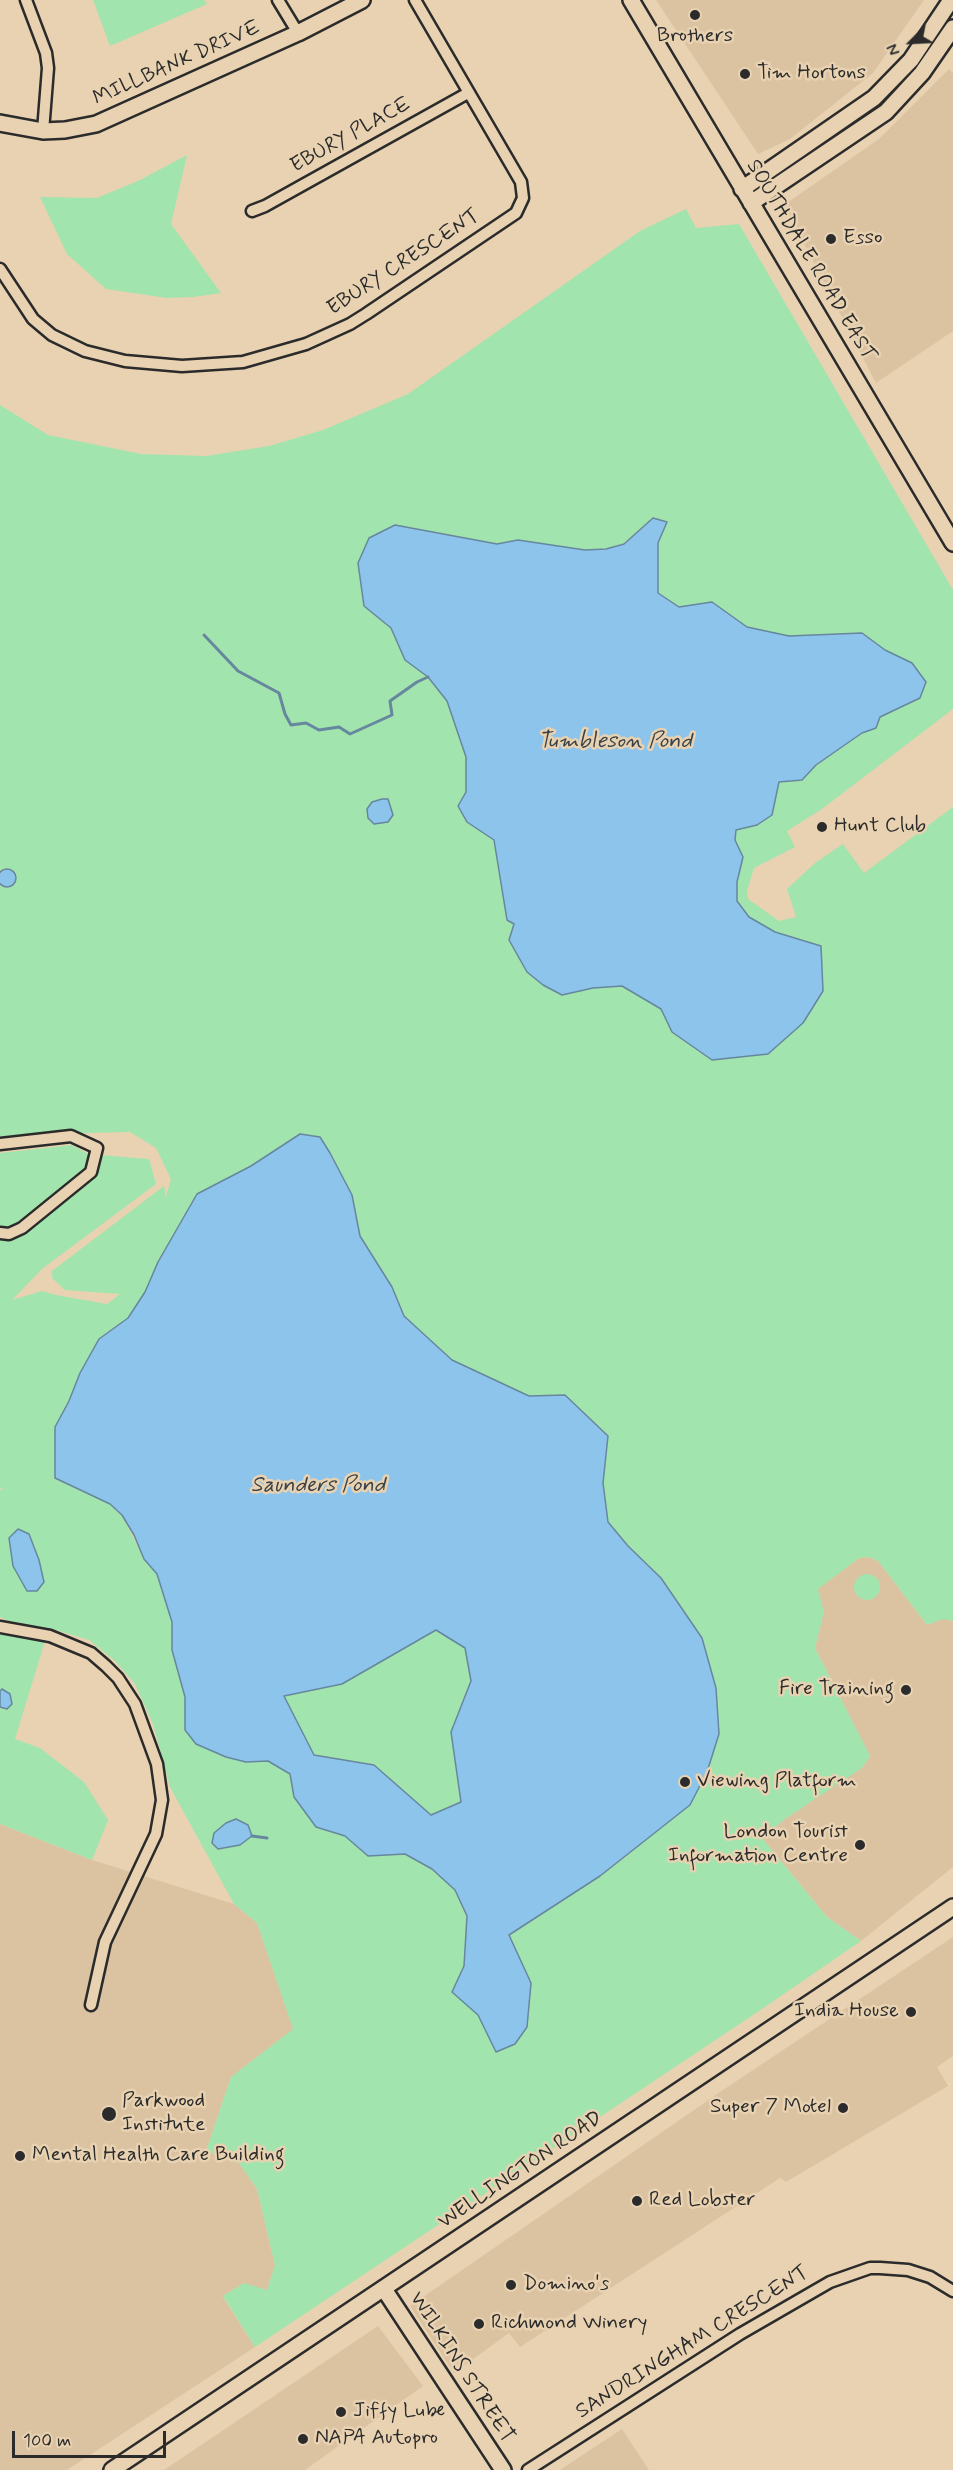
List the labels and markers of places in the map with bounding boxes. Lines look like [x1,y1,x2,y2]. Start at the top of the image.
marker: Brothers [688,8,702,22]
place label: Brothers [657,24,733,50]
place label: Tim Hortons [757,61,866,87]
marker: Tim Hortons [738,67,752,81]
place label: Esso [843,226,882,252]
marker: Esso [824,232,838,246]
place label: Hunt Club [834,814,926,840]
marker: Hunt Club [815,820,829,834]
place label: Fire Training [779,1677,894,1703]
marker: Fire Training [899,1683,913,1697]
place label: Viewing Platform [697,1769,857,1795]
marker: Viewing Platform [678,1775,692,1789]
place label: London Tourist Information Centre [668,1820,848,1870]
marker: London Tourist Information Centre [853,1838,867,1852]
place label: India House [794,1999,899,2025]
marker: India House [904,2005,918,2019]
place label: Parkwood Institute [122,2089,205,2139]
place label: Super 7 Motel [710,2095,831,2121]
marker: Super 7 Motel [836,2101,850,2115]
marker: Parkwood Institute [100,2105,118,2123]
place label: Mental Health Care Building [32,2143,285,2169]
marker: Mental Health Care Building [13,2149,27,2163]
place label: Red Lobster [649,2188,755,2214]
marker: Red Lobster [630,2194,644,2208]
place label: Domino's [523,2272,609,2298]
marker: Domino's [504,2278,518,2292]
place label: Richmond Winery [491,2311,648,2337]
marker: Richmond Winery [472,2317,486,2331]
place label: Jiffy Lube [353,2399,445,2425]
marker: Jiffy Lube [334,2405,348,2419]
place label: NAPA Autopro [315,2426,438,2452]
marker: NAPA Autopro [296,2432,310,2446]

